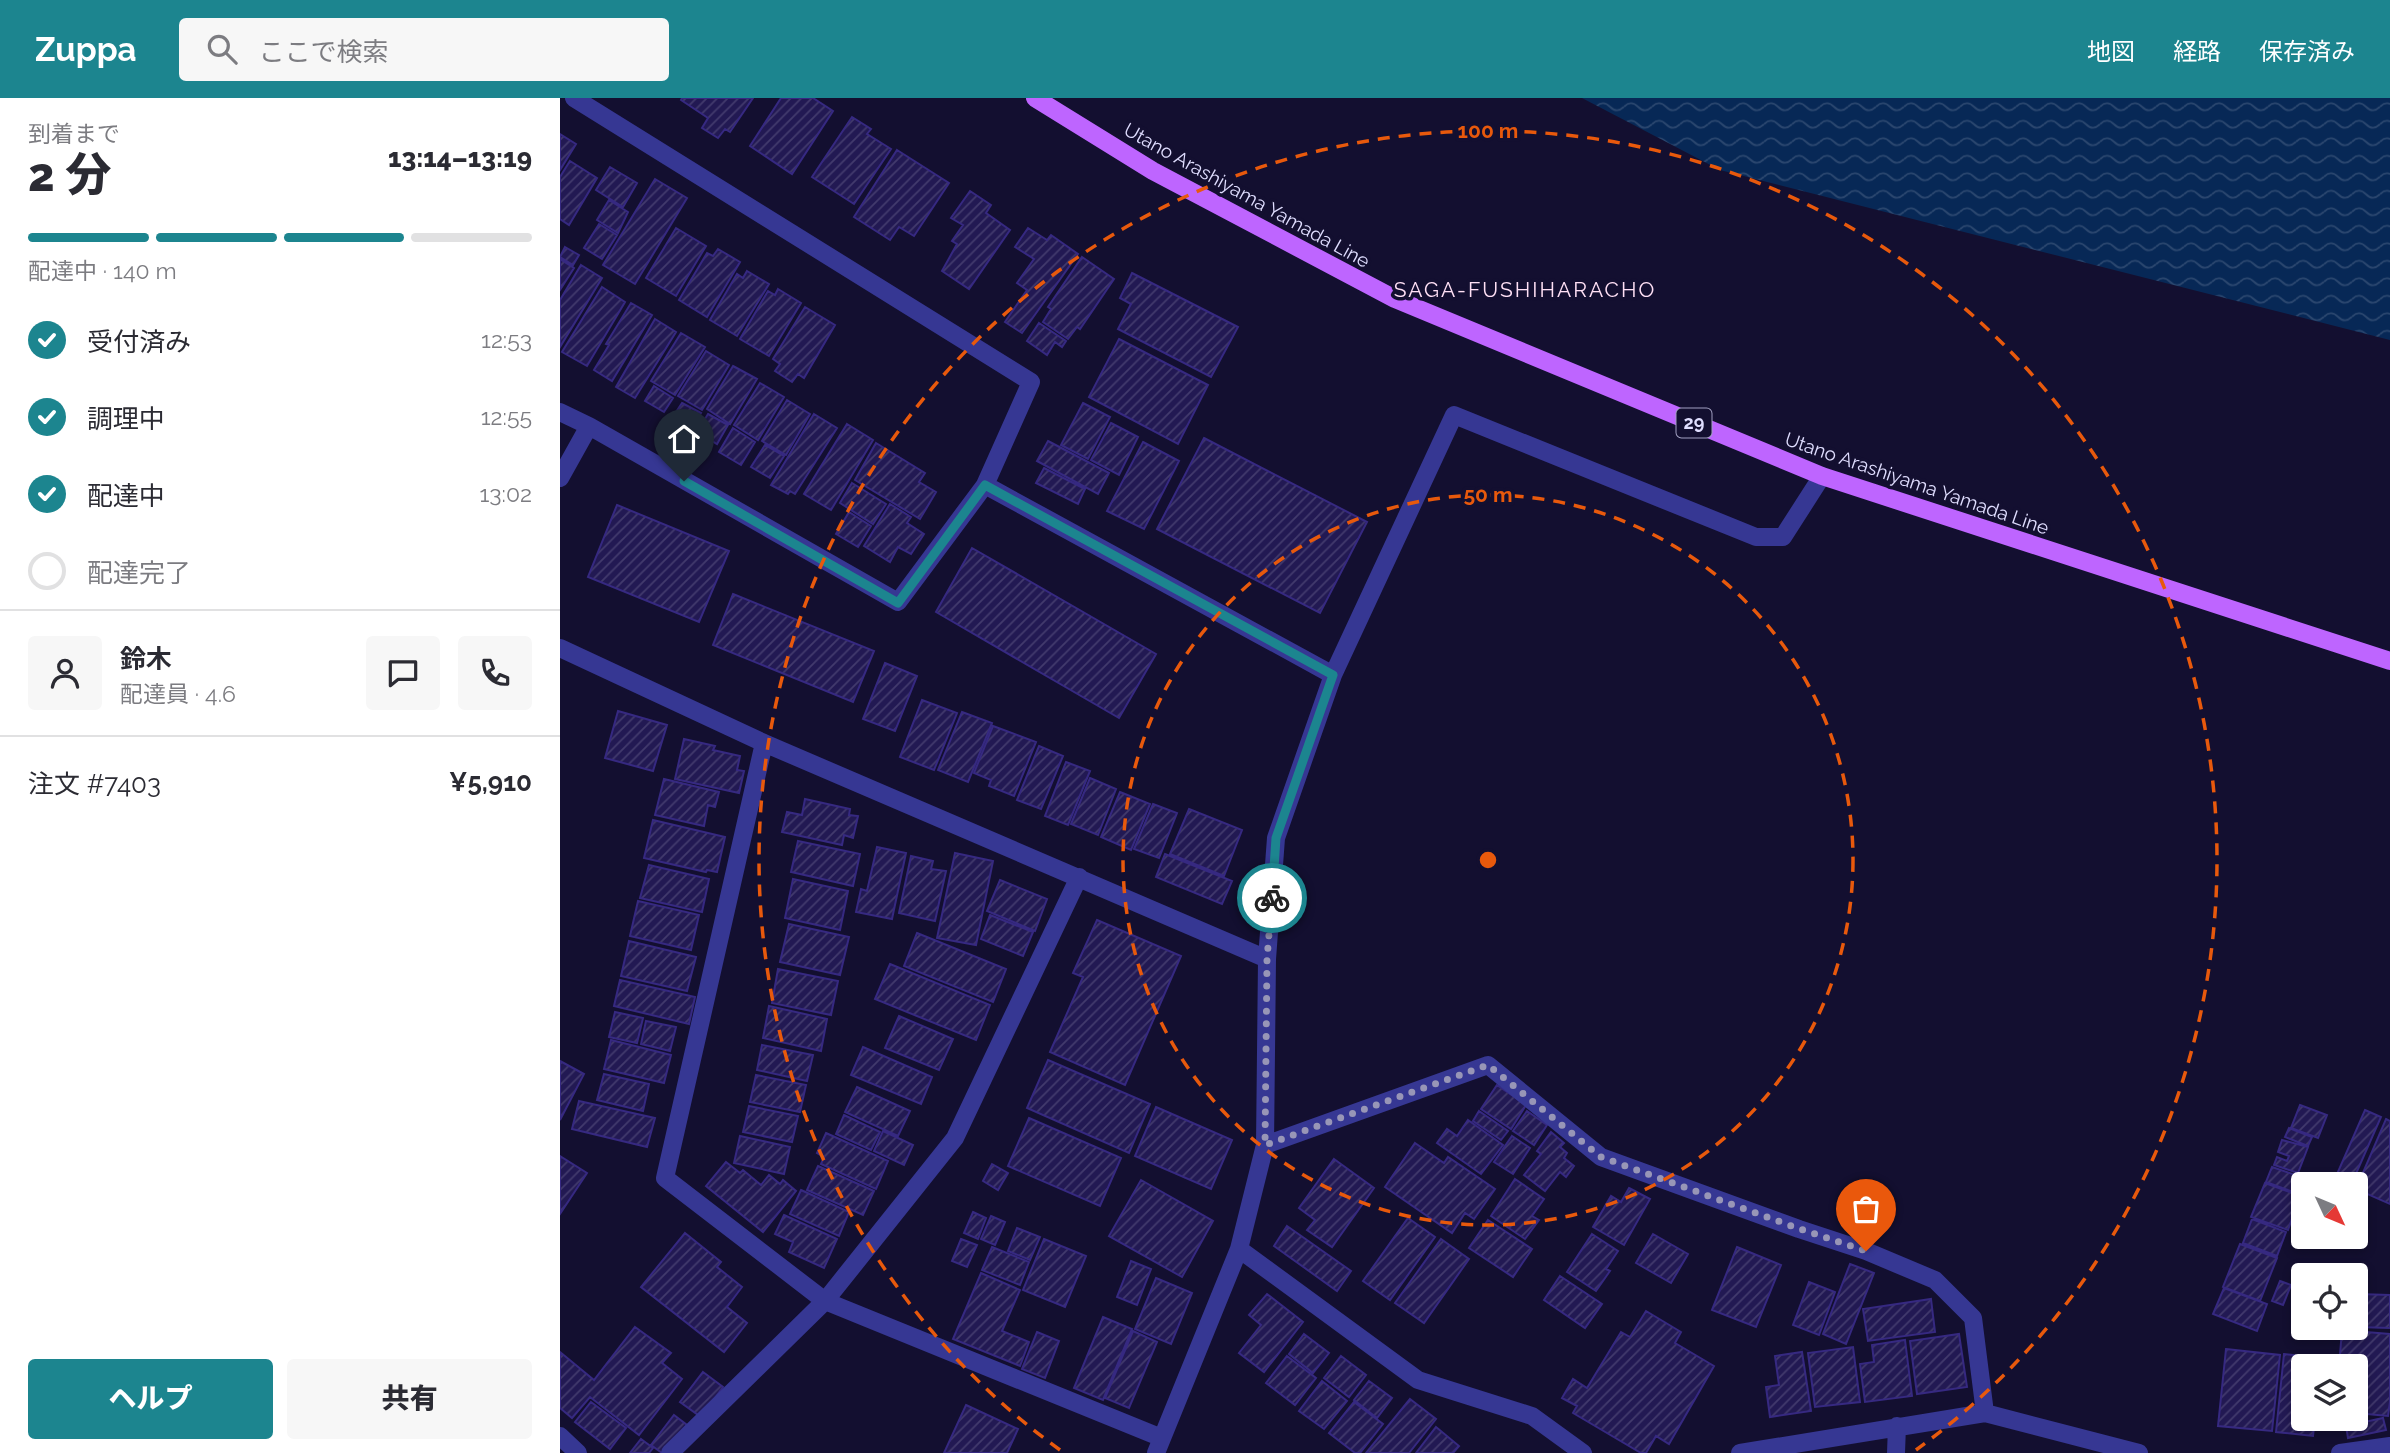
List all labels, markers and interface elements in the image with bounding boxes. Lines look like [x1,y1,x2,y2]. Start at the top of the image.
search box [179,18,669,81]
text: Zuppa [35,30,137,69]
icon: search [203,30,241,68]
text: ここで検索 [259,37,389,67]
text: 地図 [2087,37,2135,66]
text: 経路 [2173,37,2221,66]
text: 保存済み [2259,37,2355,66]
street label: Utano Arashiyama Yamada Line [1120,118,1374,272]
text: 100 m [1458,118,1518,143]
text: 到着まで [28,120,120,147]
text: 13:14–13:19 [388,143,532,173]
text: 2 分 [28,148,111,202]
text: 配達中 · 140 m [28,257,177,284]
district label: SAGA-FUSHIHARACHO [1394,277,1656,302]
icon: check [28,321,66,359]
text: 12:53 [481,326,532,353]
text: 受付済み [87,327,191,357]
icon: check [28,398,66,436]
text: 12:55 [481,403,532,430]
text: 調理中 [87,404,165,434]
road number: 29 [1676,408,1712,438]
pin [654,409,714,481]
icon: home [665,420,703,458]
street label: Utano Arashiyama Yamada Line [1782,427,2052,539]
icon: check [28,475,66,513]
text: 13:02 [479,480,532,507]
text: 配達中 [87,481,165,511]
text: 50 m [1463,482,1513,507]
text: 配達完了 [87,558,191,588]
button: person [28,636,102,710]
button: chat [366,636,440,710]
button: phone [458,636,532,710]
text: 鈴木 [120,644,172,674]
text: 配達員 · 4.6 [120,680,236,707]
text: ¥5,910 [449,767,532,797]
text: 注文 #7403 [28,769,161,799]
centre of rings [1476,848,1500,872]
courier [1237,863,1307,933]
icon: bike [1253,879,1291,917]
north arrow [2291,1172,2368,1250]
map controls [2291,1172,2368,1431]
pin [1836,1179,1896,1251]
icon: bag [1847,1190,1885,1228]
button: locate [2291,1263,2368,1340]
button: layers [2291,1354,2368,1431]
button: ヘルプ [28,1359,273,1439]
button: 共有 [287,1359,532,1439]

